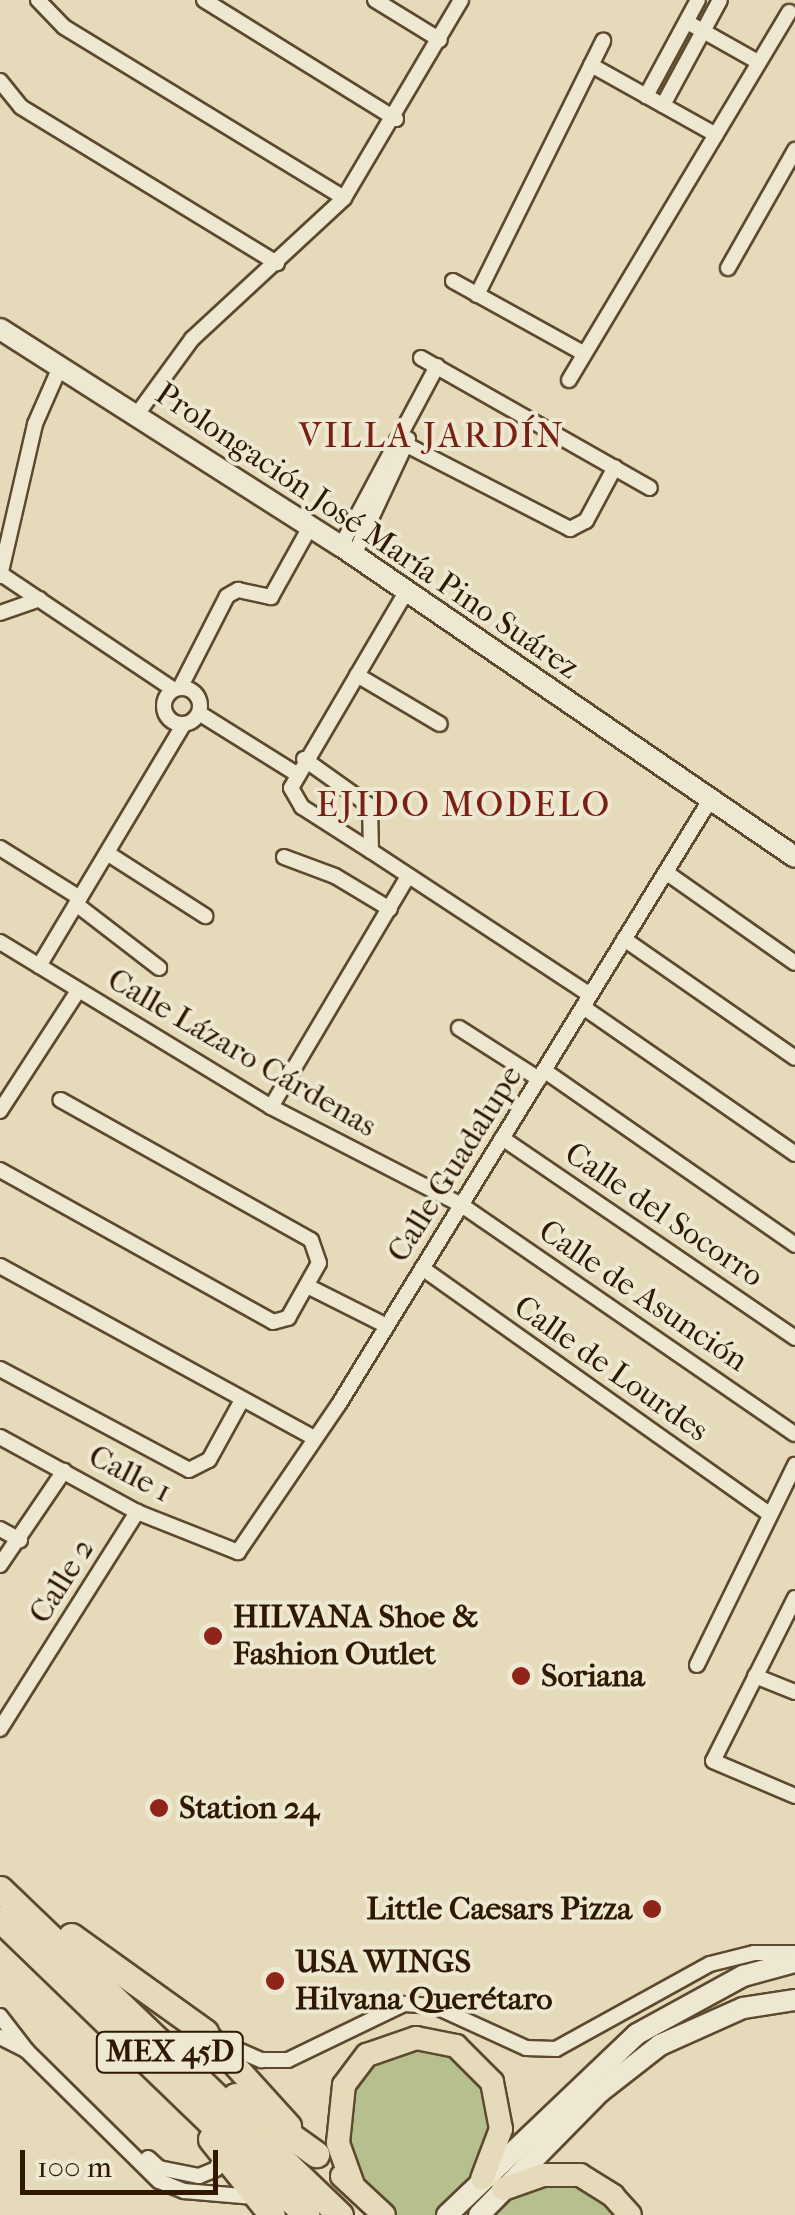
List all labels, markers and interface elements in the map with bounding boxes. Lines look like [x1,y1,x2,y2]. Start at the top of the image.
street label: Prolongación José María Pino Suárez [148,375,586,687]
district label: VILLA JARDÍN [299,415,565,457]
district label: EJIDO MODELO [316,784,612,826]
street label: Calle Lázaro Cárdenas [101,960,383,1146]
street label: Calle Guadalupe [379,1059,531,1269]
street label: Calle del Socorro [557,1134,771,1296]
street label: Calle de Asunción [531,1212,755,1380]
street label: Calle de Lourdes [506,1288,716,1450]
street label: Calle 1 [82,1437,178,1511]
street label: Calle 2 [21,1531,103,1631]
place label: HILVANA Shoe & Fashion Outlet [233,1599,478,1674]
marker: HILVANA Shoe & Fashion Outlet [202,1625,224,1647]
place label: Soriana [541,1657,645,1695]
marker: Soriana [510,1665,532,1687]
place label: Station 24 [179,1789,319,1827]
marker: Station 24 [148,1797,170,1819]
place label: Little Caesars Pizza [366,1890,632,1928]
marker: Little Caesars Pizza [641,1898,663,1920]
place label: USA WINGS Hilvana Querétaro [295,1944,553,2019]
marker: USA WINGS Hilvana Querétaro [264,1970,286,1992]
road number: MEX 45D [95,2027,245,2077]
scale bar [25,2130,222,2192]
text: 100 m [37,2150,112,2185]

